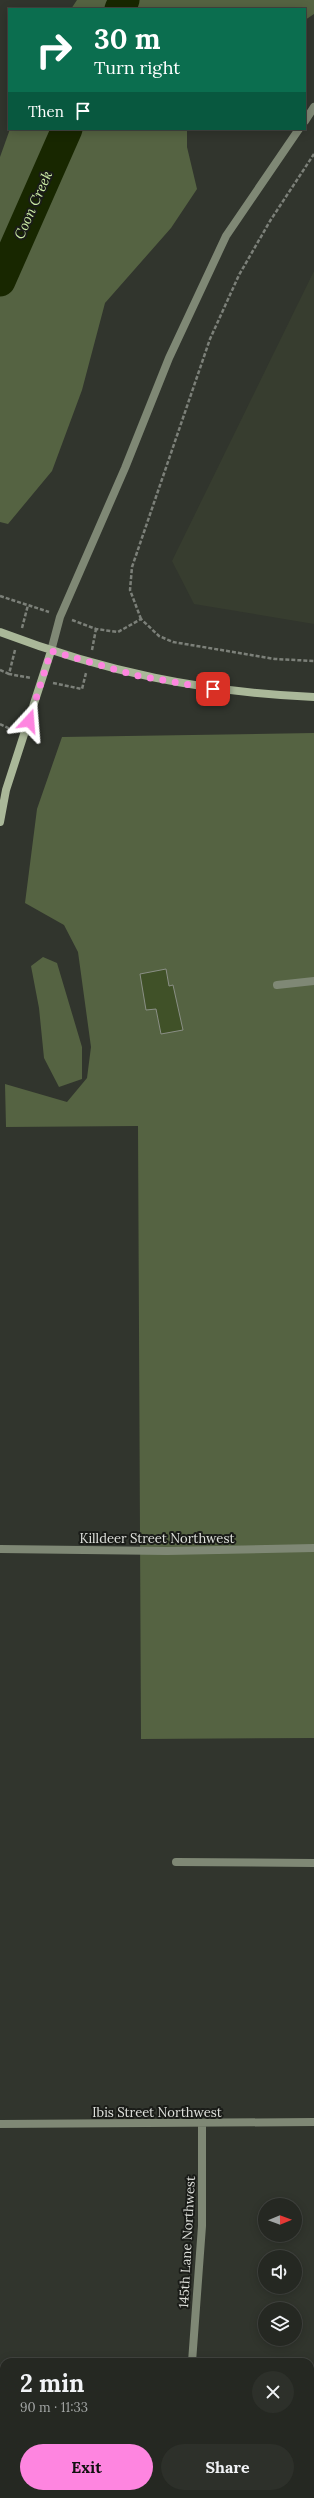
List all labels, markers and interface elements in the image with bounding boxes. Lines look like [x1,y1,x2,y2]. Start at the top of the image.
text: 30 m [94,21,161,57]
icon: right [28,24,80,76]
text: Turn right [94,56,180,79]
icon: arrive [72,100,94,122]
text: Then [28,102,64,121]
water label: Coon Creek [10,168,56,242]
pin [196,672,230,706]
icon: arrive [202,678,224,700]
position arrow [8,700,50,742]
street label: Killdeer Street Northwest [80,1530,234,1547]
street label: Ibis Street Northwest [92,2104,222,2121]
street label: 145th Lane Northwest [175,2176,199,2308]
north arrow [258,2198,302,2242]
map controls [258,2198,302,2346]
button: sound [258,2250,302,2294]
button: layers [258,2302,302,2346]
text: 2 min [20,2368,84,2399]
button: close [252,2371,294,2413]
text: 90 m · 11:33 [20,2399,88,2416]
button: Exit [20,2444,153,2490]
button: Share [161,2444,294,2490]

